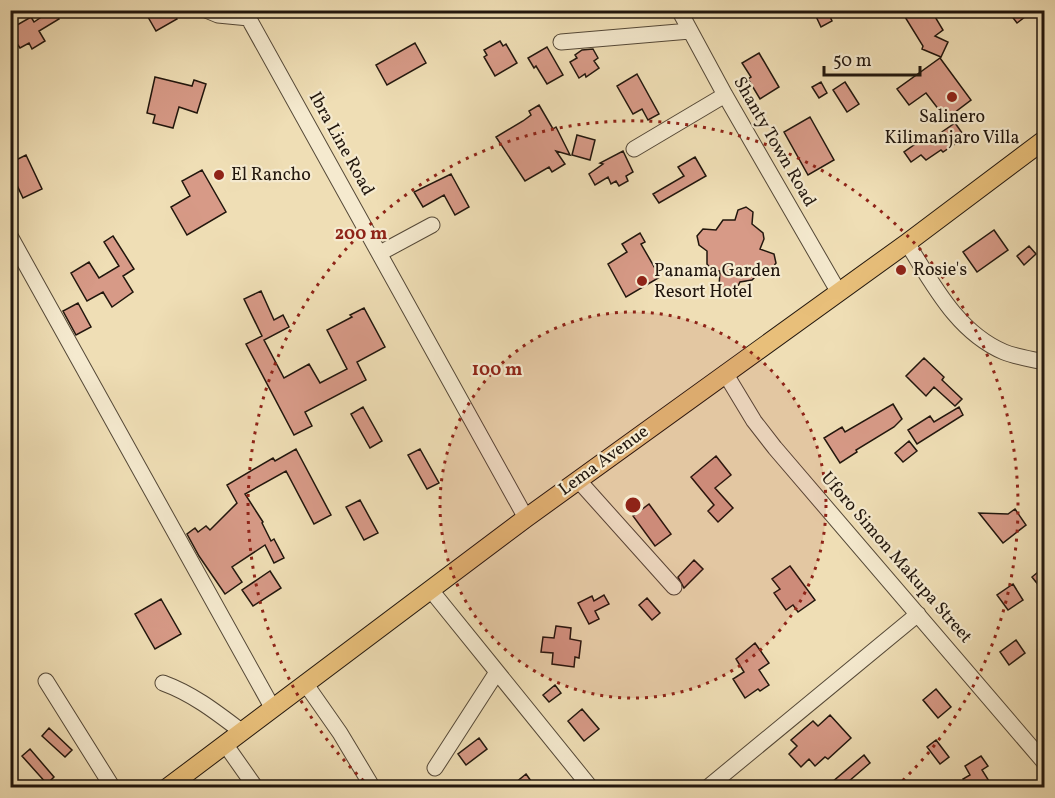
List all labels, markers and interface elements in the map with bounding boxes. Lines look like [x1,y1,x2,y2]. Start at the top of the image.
scale bar [824,39,920,77]
text: 50 m [833,49,872,74]
street label: Shanty Town Road [727,72,821,212]
street label: Ibra Line Road [302,87,380,201]
marker: Salinero Kilimanjaro Villa [945,90,959,104]
place label: Salinero Kilimanjaro Villa [885,105,1019,151]
place label: El Rancho [231,163,311,188]
marker: El Rancho [212,168,226,182]
text: 200 m [335,222,387,247]
place label: Rosie's [913,258,967,283]
place label: Panama Garden Resort Hotel [654,259,781,305]
marker: Rosie's [894,263,908,277]
marker: Panama Garden Resort Hotel [635,274,649,288]
text: 100 m [472,358,522,383]
street label: Lema Avenue [554,420,654,502]
street label: Uforo Simon Makupa Street [815,467,977,649]
centre of rings [623,495,643,515]

